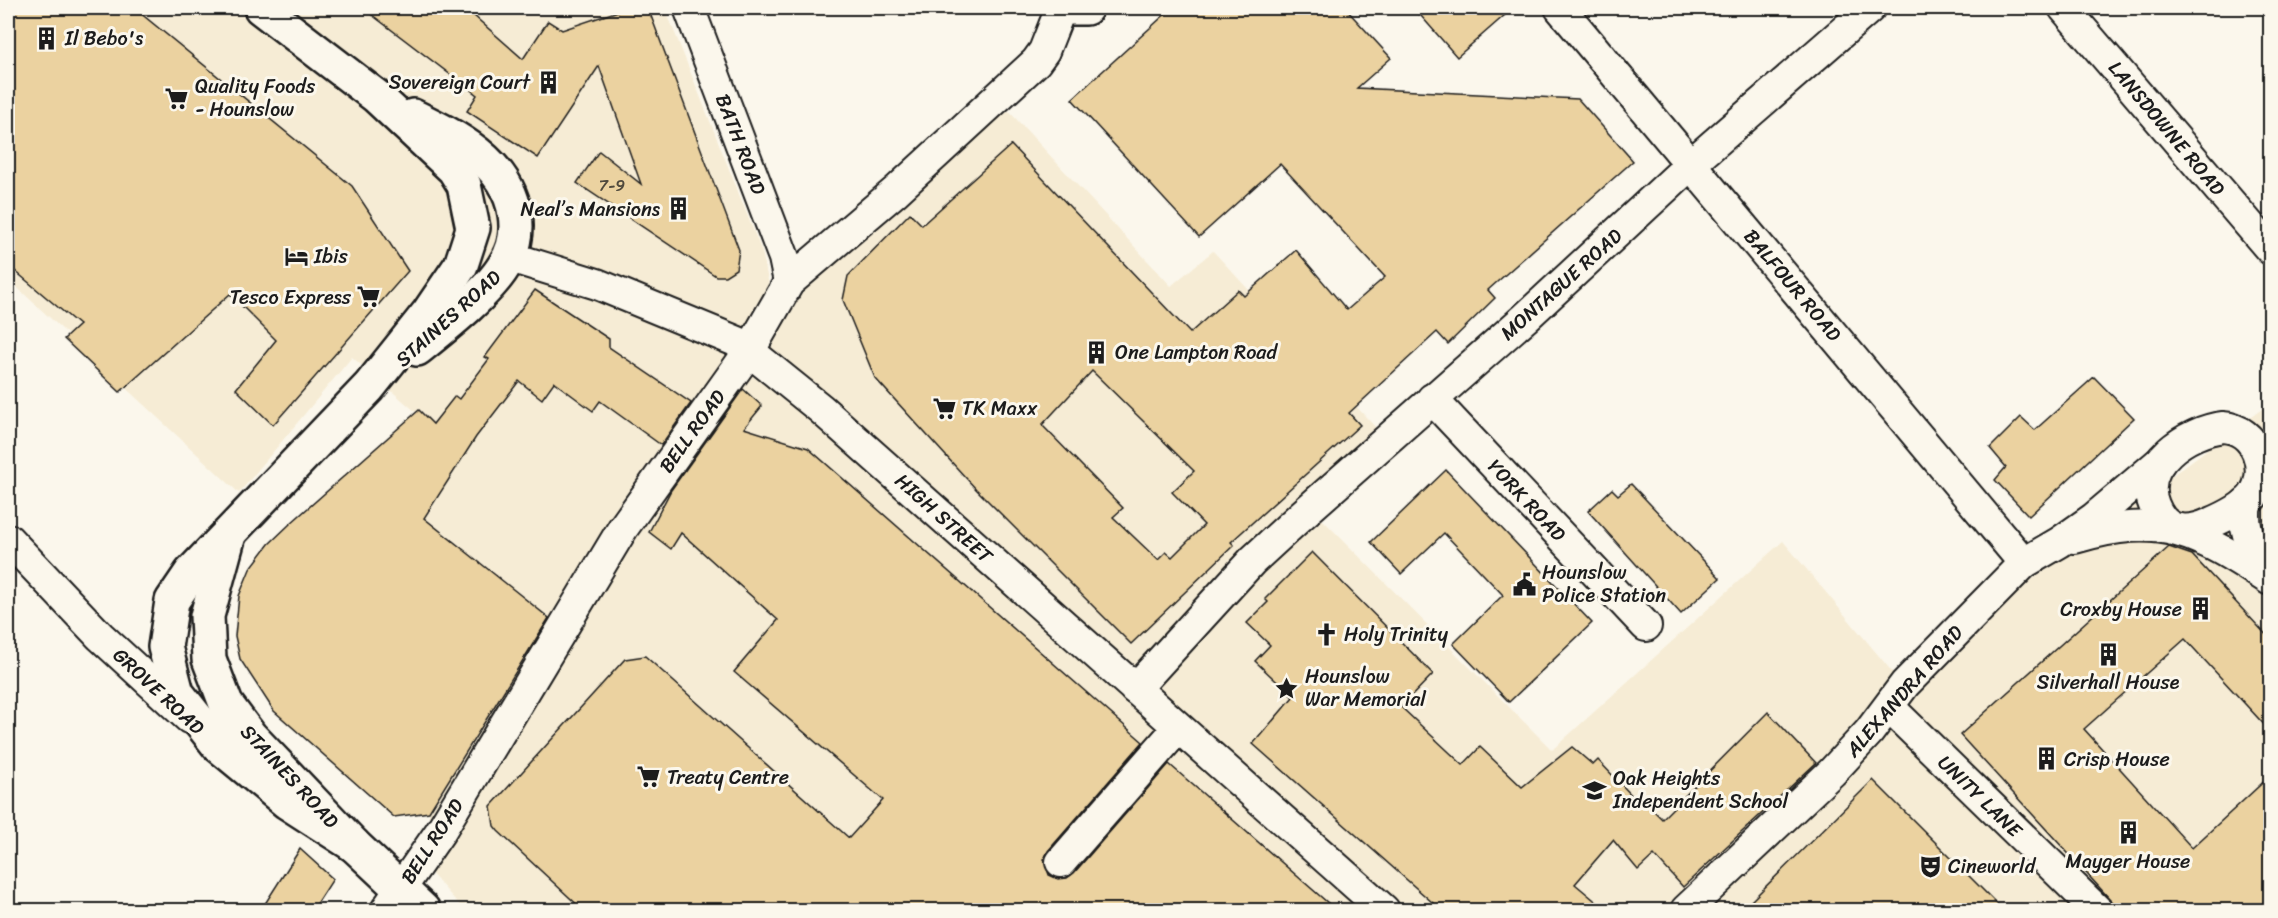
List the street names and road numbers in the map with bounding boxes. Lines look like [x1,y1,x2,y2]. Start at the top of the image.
street label: LANSDOWNE ROAD [2099,53,2234,204]
street label: BATH ROAD [705,89,776,200]
street label: MONTAGUE ROAD [1492,219,1631,349]
street label: BALFOUR ROAD [1735,221,1851,350]
street label: STAINES ROAD [387,261,510,376]
street label: BELL ROAD [650,382,735,481]
street label: YORK ROAD [1479,451,1575,550]
street label: HIGH STREET [887,464,1002,574]
street label: ALEXANDRA ROAD [1836,617,1972,766]
street label: GROVE ROAD [104,639,213,744]
street label: STAINES ROAD [231,716,348,837]
street label: UNITY LANE [1929,746,2032,848]
street label: BELL ROAD [391,791,473,891]

